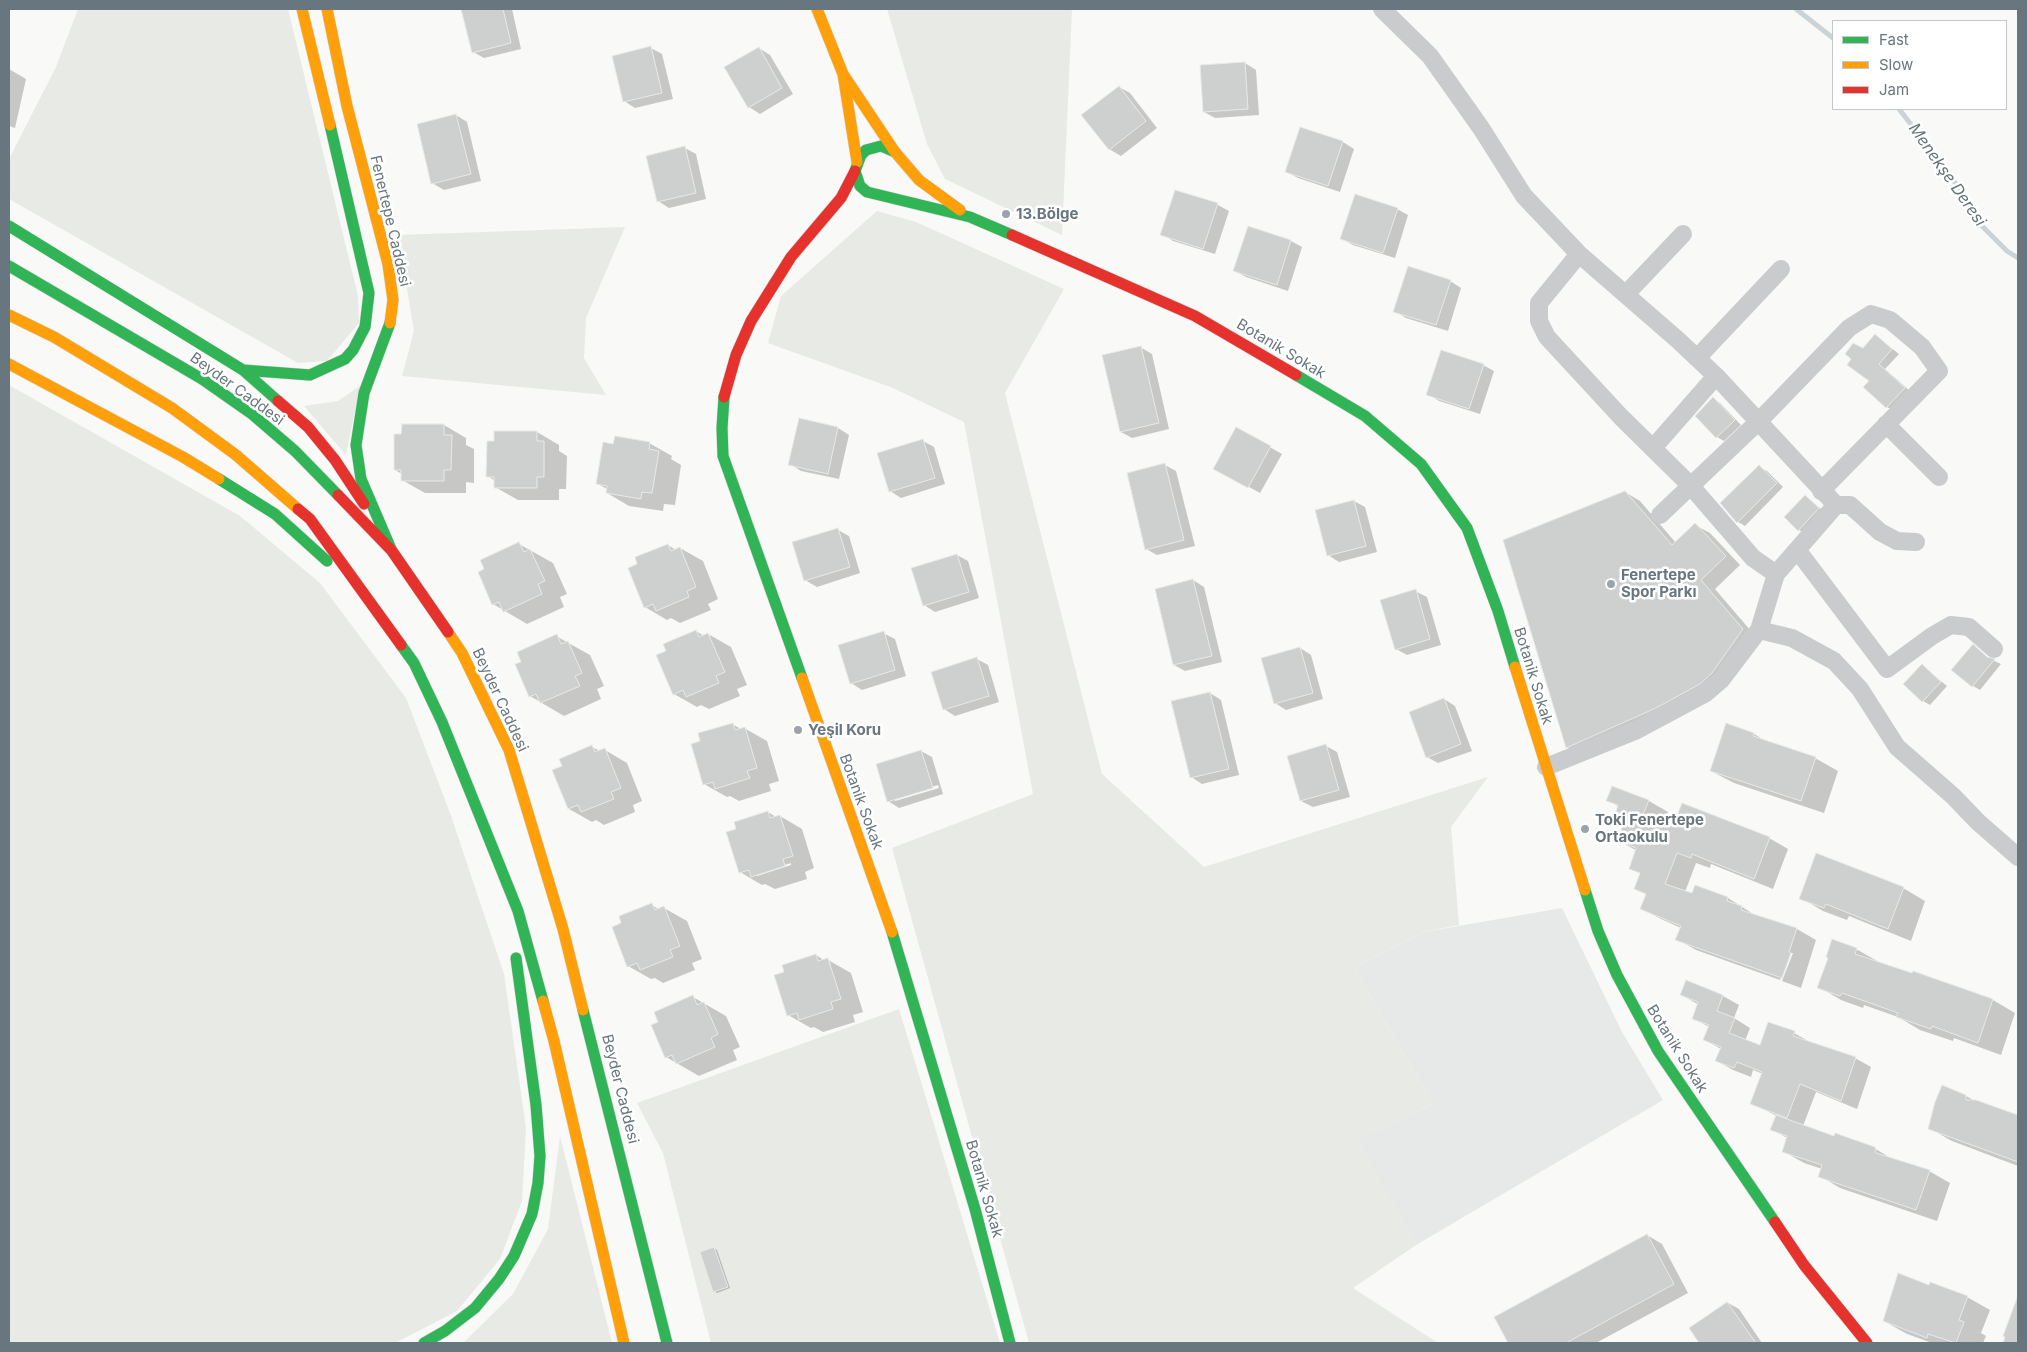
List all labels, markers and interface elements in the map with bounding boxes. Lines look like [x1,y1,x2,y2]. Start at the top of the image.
legend [1832,20,2007,110]
text: Fast [1879,30,1909,49]
text: Slow [1879,55,1913,74]
text: Jam [1879,80,1909,99]
water label: Menekşe Deresi [1904,120,1990,230]
street label: Fenertepe Caddesi [366,154,414,288]
place label: 13.Bölge [1016,205,1078,223]
marker: 13.Bölge [1000,208,1012,220]
street label: Botanik Sokak [1233,315,1329,383]
street label: Beyder Caddesi [186,349,288,429]
place label: Fenertepe Spor Parkı [1621,566,1696,601]
marker: Fenertepe Spor Parkı [1605,578,1617,590]
street label: Botanik Sokak [1510,625,1556,727]
street label: Beyder Caddesi [468,645,532,755]
place label: Yeşil Koru [808,721,881,739]
marker: Yeşil Koru [792,724,804,736]
street label: Botanik Sokak [835,752,887,852]
place label: Toki Fenertepe Ortaokulu [1595,811,1704,846]
marker: Toki Fenertepe Ortaokulu [1579,823,1591,835]
street label: Botanik Sokak [1643,1002,1711,1096]
street label: Beyder Caddesi [598,1032,642,1146]
street label: Botanik Sokak [961,1138,1007,1240]

